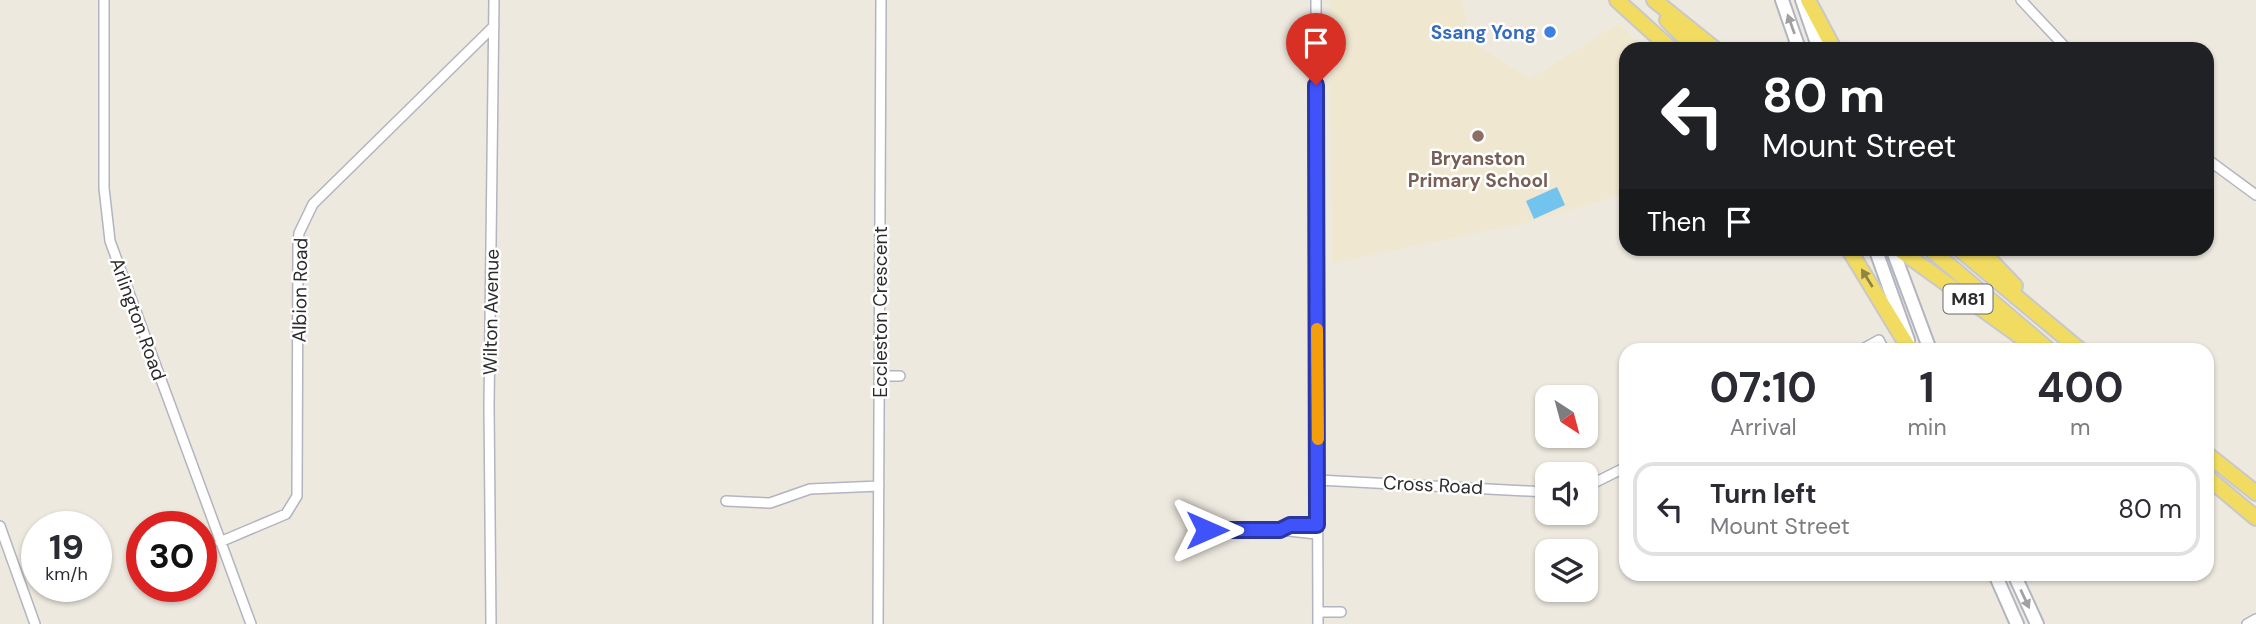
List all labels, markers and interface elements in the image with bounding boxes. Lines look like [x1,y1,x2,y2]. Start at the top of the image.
pin [1286,13,1346,85]
one-way arrow [1785,14,1796,35]
place label: Ssang Yong [1431,20,1536,45]
icon: arrive [1297,24,1335,62]
marker: Ssang Yong [1542,24,1558,40]
text: 80 m [1762,63,1885,127]
icon: left [1647,70,1738,161]
text: Mount Street [1762,125,1956,167]
marker: Bryanston Primary School [1470,128,1486,144]
place label: Bryanston Primary School [1408,146,1548,193]
icon: arrive [1720,203,1758,241]
text: Then [1647,205,1706,239]
street label: Eccleston Crescent [868,226,893,398]
street label: Albion Road [287,237,313,343]
street label: Wilton Avenue [477,249,505,375]
street label: Arlington Road [104,254,172,384]
one-way arrow [1860,268,1873,288]
road number: M81 [1944,284,1993,314]
text: 07:10 [1709,360,1817,415]
text: 1 [1919,360,1935,415]
text: 400 [2037,360,2124,415]
north arrow [1535,385,1598,448]
map controls [1535,385,1598,602]
text: Arrival [1730,412,1797,442]
text: min [1907,412,1947,442]
text: m [2070,412,2091,442]
button: sound [1535,462,1598,525]
street label: Cross Road [1382,470,1484,500]
text: Turn left [1710,477,1817,511]
icon: left [1651,490,1689,528]
text: 80 m [2118,492,2182,526]
position arrow [1170,493,1244,567]
speed limit sign: 30 [126,511,217,602]
text: Mount Street [1710,511,1850,541]
text: 19 [49,524,84,570]
button: layers [1535,539,1598,602]
text: km/h [45,562,88,586]
one-way arrow [2019,589,2031,609]

